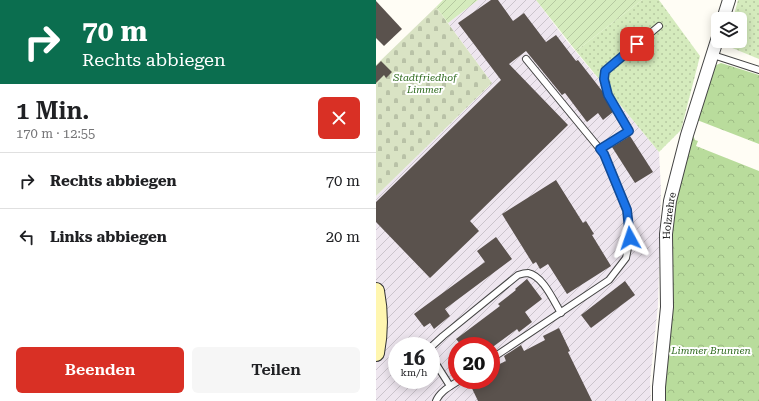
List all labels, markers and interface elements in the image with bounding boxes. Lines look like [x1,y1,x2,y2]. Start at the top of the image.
map controls [711,12,747,48]
button: layers [711,12,747,48]
text: 70 m [82,15,147,48]
icon: right [16,16,68,68]
pin [620,27,654,61]
icon: arrive [626,33,648,55]
text: Rechts abbiegen [82,49,226,70]
park label: Stadtfriedhof Limmer [392,72,458,95]
text: 1 Min. [16,97,89,125]
button: close [318,97,360,139]
text: 170 m · 12:55 [16,126,95,141]
icon: right [16,170,38,192]
text: Rechts abbiegen [50,172,177,190]
text: 70 m [326,172,360,190]
street label: Holzrehre [660,190,678,239]
position arrow [609,217,651,259]
icon: left [16,226,38,248]
text: Links abbiegen [50,228,167,246]
text: 20 m [326,228,360,246]
speed limit sign: 20 [448,337,500,389]
park label: Limmer Brunnen [670,345,751,356]
text: 16 [403,346,425,370]
button: Beenden [16,347,184,393]
button: Teilen [192,347,360,393]
text: km/h [401,367,427,378]

